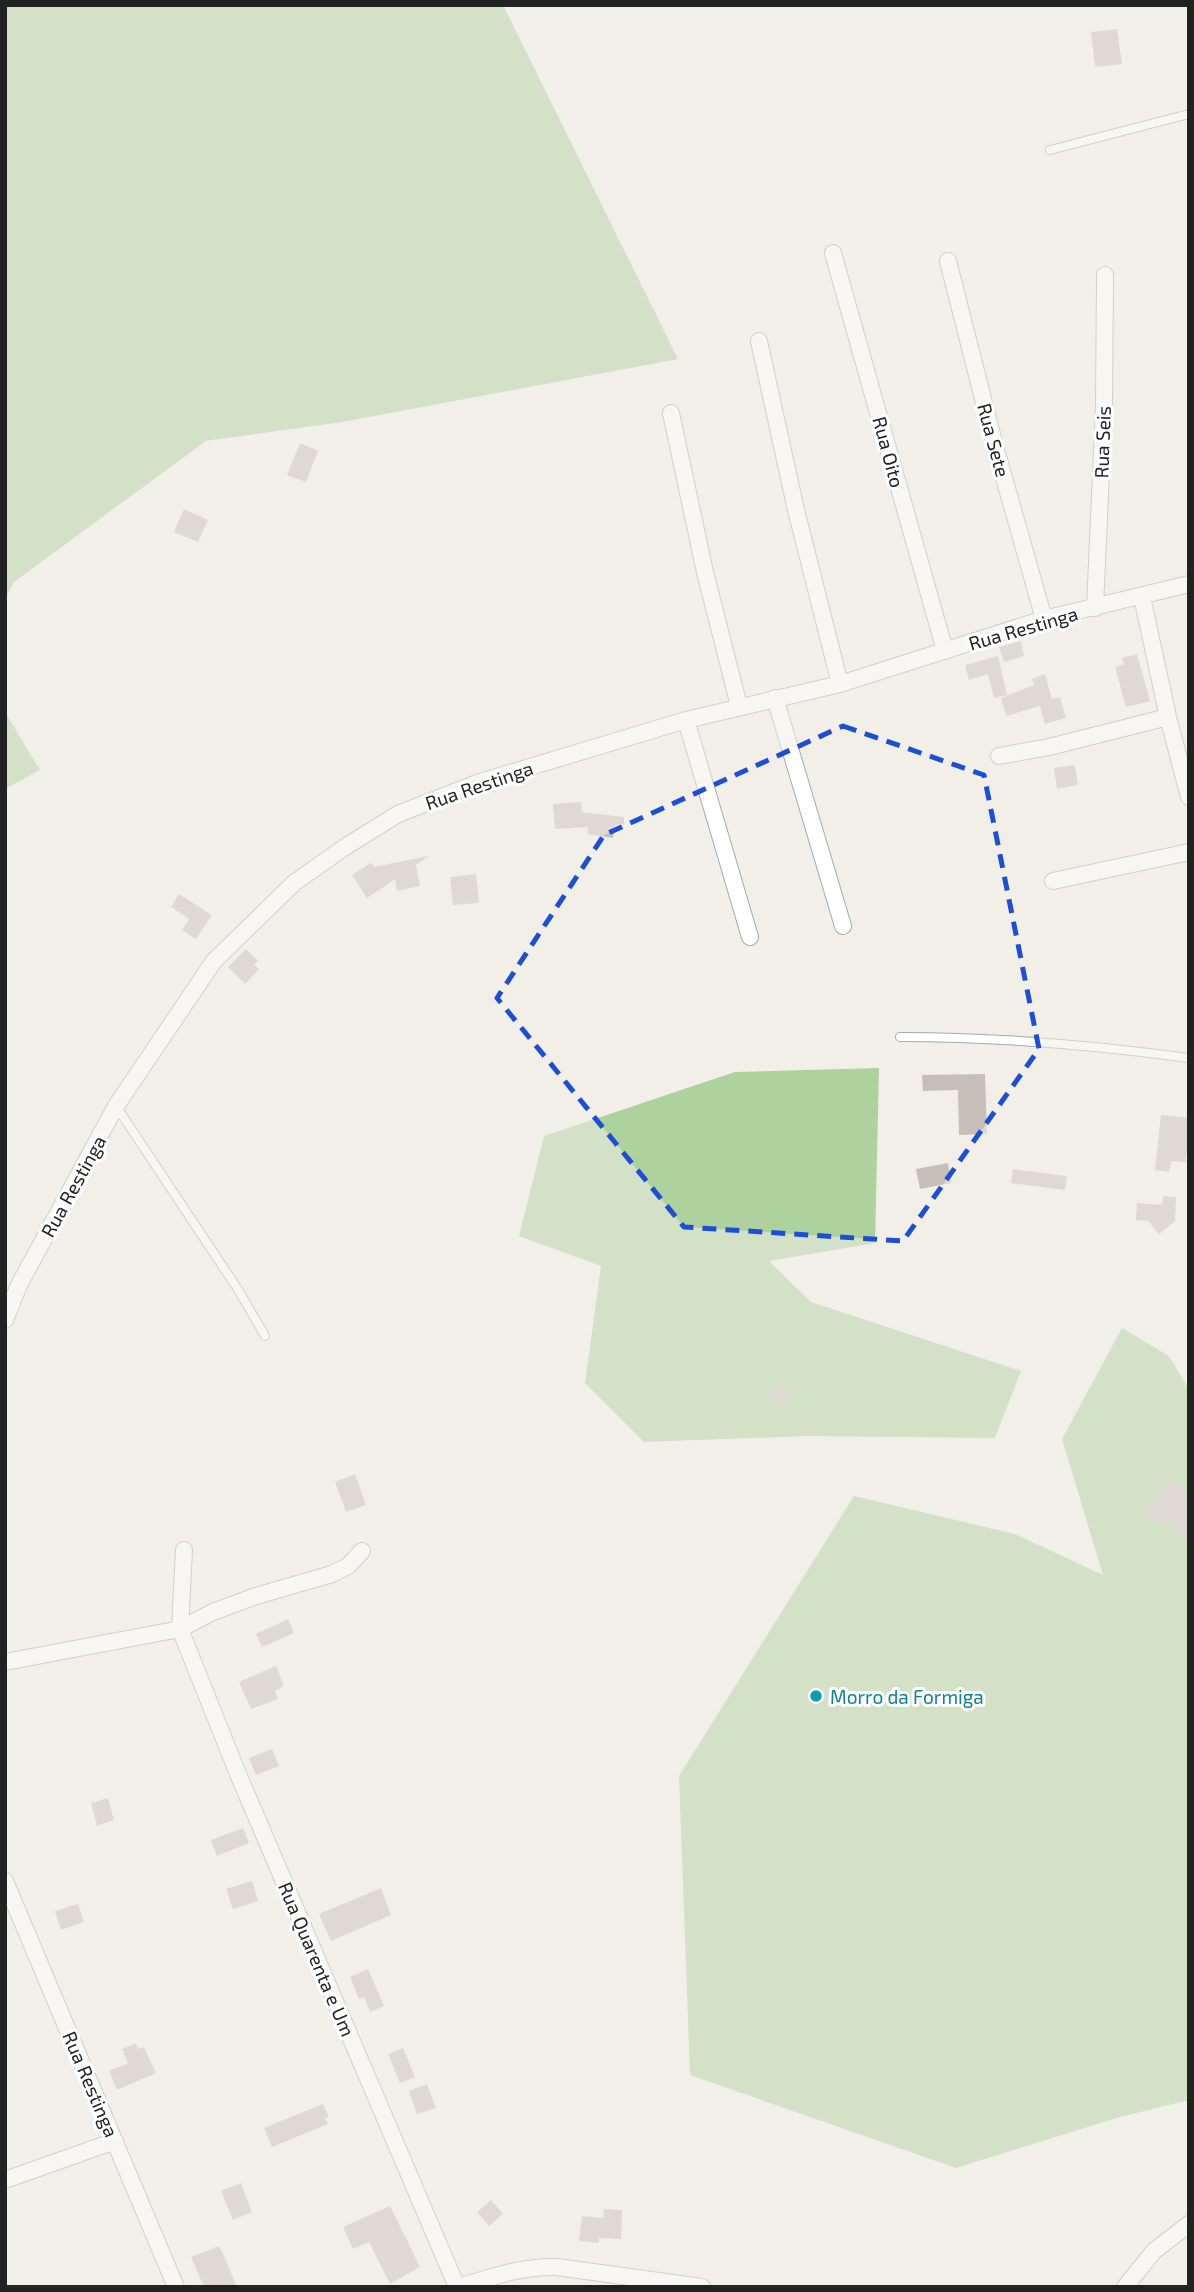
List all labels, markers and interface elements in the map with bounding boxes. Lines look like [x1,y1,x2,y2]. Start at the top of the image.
street label: Rua Sete [973,401,1015,479]
street label: Rua Seis [1089,405,1115,479]
street label: Rua Oito [868,414,910,490]
street label: Rua Restinga [966,601,1080,655]
street label: Rua Restinga [422,756,536,814]
street label: Rua Restinga [36,1131,110,1241]
place label: Morro da Formiga [830,1685,984,1708]
marker: Morro da Formiga [808,1688,824,1704]
street label: Rua Quarenta e Um [274,1878,360,2040]
street label: Rua Restinga [58,2028,124,2140]

